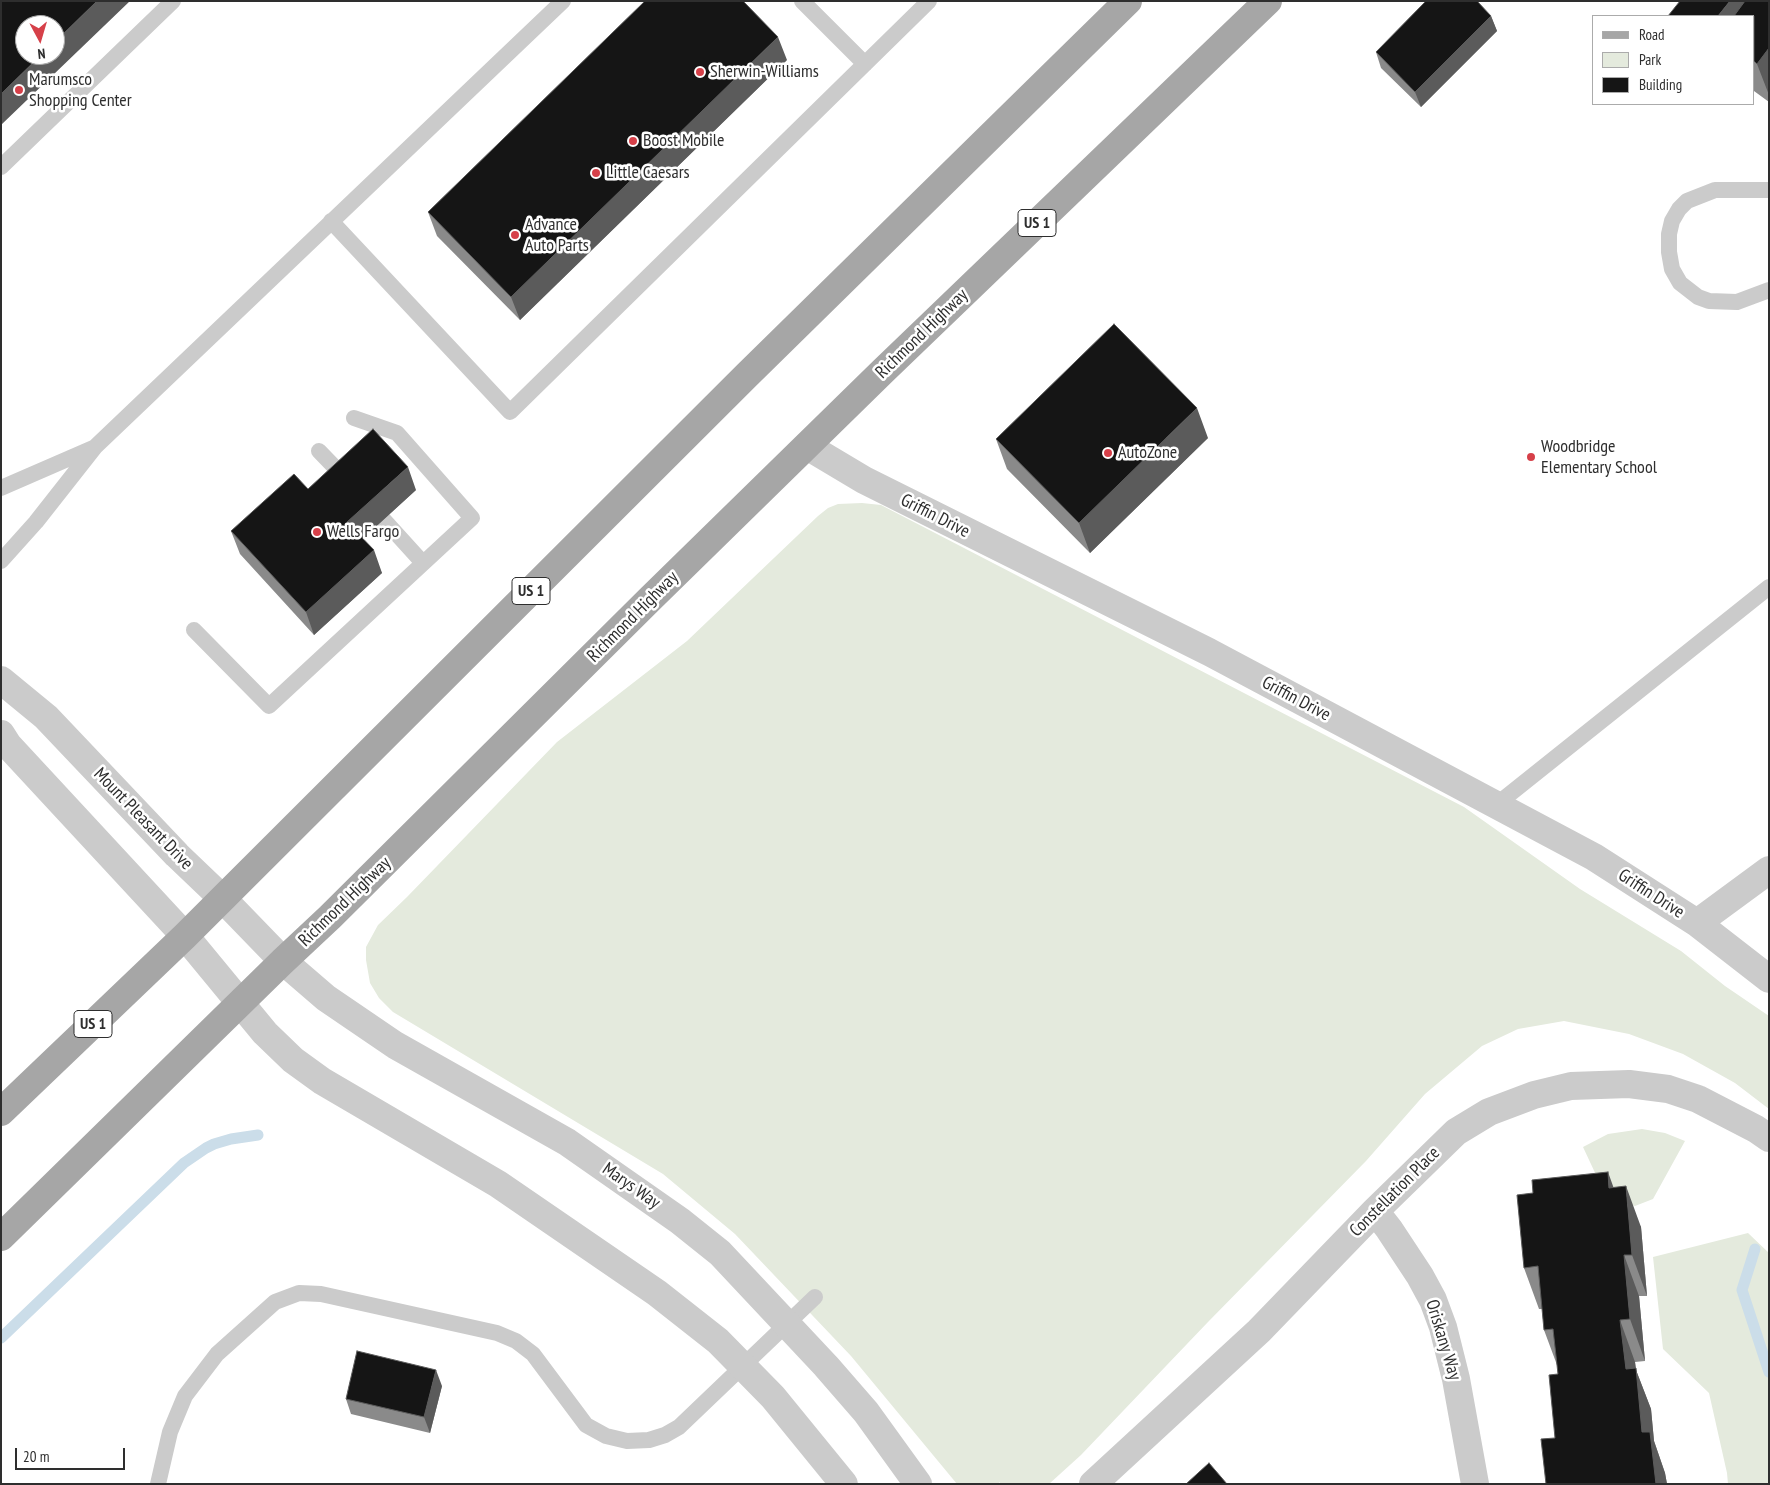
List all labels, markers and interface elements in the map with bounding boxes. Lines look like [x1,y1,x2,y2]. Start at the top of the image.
north arrow [15,15,65,65]
legend [1592,15,1755,105]
text: Road [1639,25,1665,44]
text: N [37,45,46,63]
text: Park [1639,50,1661,69]
place label: Sherwin-Williams [710,61,819,83]
marker: Sherwin-Williams [694,66,706,78]
place label: Marumsco Shopping Center [29,69,132,112]
text: Building [1639,75,1682,94]
marker: Marumsco Shopping Center [13,84,25,96]
place label: Boost Mobile [643,130,724,152]
marker: Boost Mobile [627,135,639,147]
place label: Little Caesars [606,162,690,184]
marker: Little Caesars [590,167,602,179]
road number: US 1 [1018,210,1056,237]
place label: Advance Auto Parts [525,214,589,256]
marker: Advance Auto Parts [509,229,521,241]
street label: Richmond Highway [871,285,973,383]
place label: Woodbridge Elementary School [1541,436,1657,478]
place label: AutoZone [1118,442,1177,464]
marker: AutoZone [1102,447,1114,459]
marker: Woodbridge Elementary School [1525,451,1537,463]
street label: Griffin Drive [897,489,973,543]
place label: Wells Fargo [327,521,399,543]
marker: Wells Fargo [311,526,323,538]
street label: Richmond Highway [583,567,683,667]
road number: US 1 [512,578,550,604]
street label: Griffin Drive [1258,672,1334,726]
street label: Mount Pleasant Drive [89,764,197,874]
street label: Richmond Highway [294,853,396,951]
street label: Griffin Drive [1614,865,1688,923]
road number: US 1 [74,1011,112,1038]
street label: Constellation Place [1345,1142,1445,1242]
street label: Marys Way [598,1158,664,1214]
street label: Oriskany Way [1421,1297,1465,1383]
scale bar [18,1438,128,1470]
text: 20 m [23,1447,49,1466]

